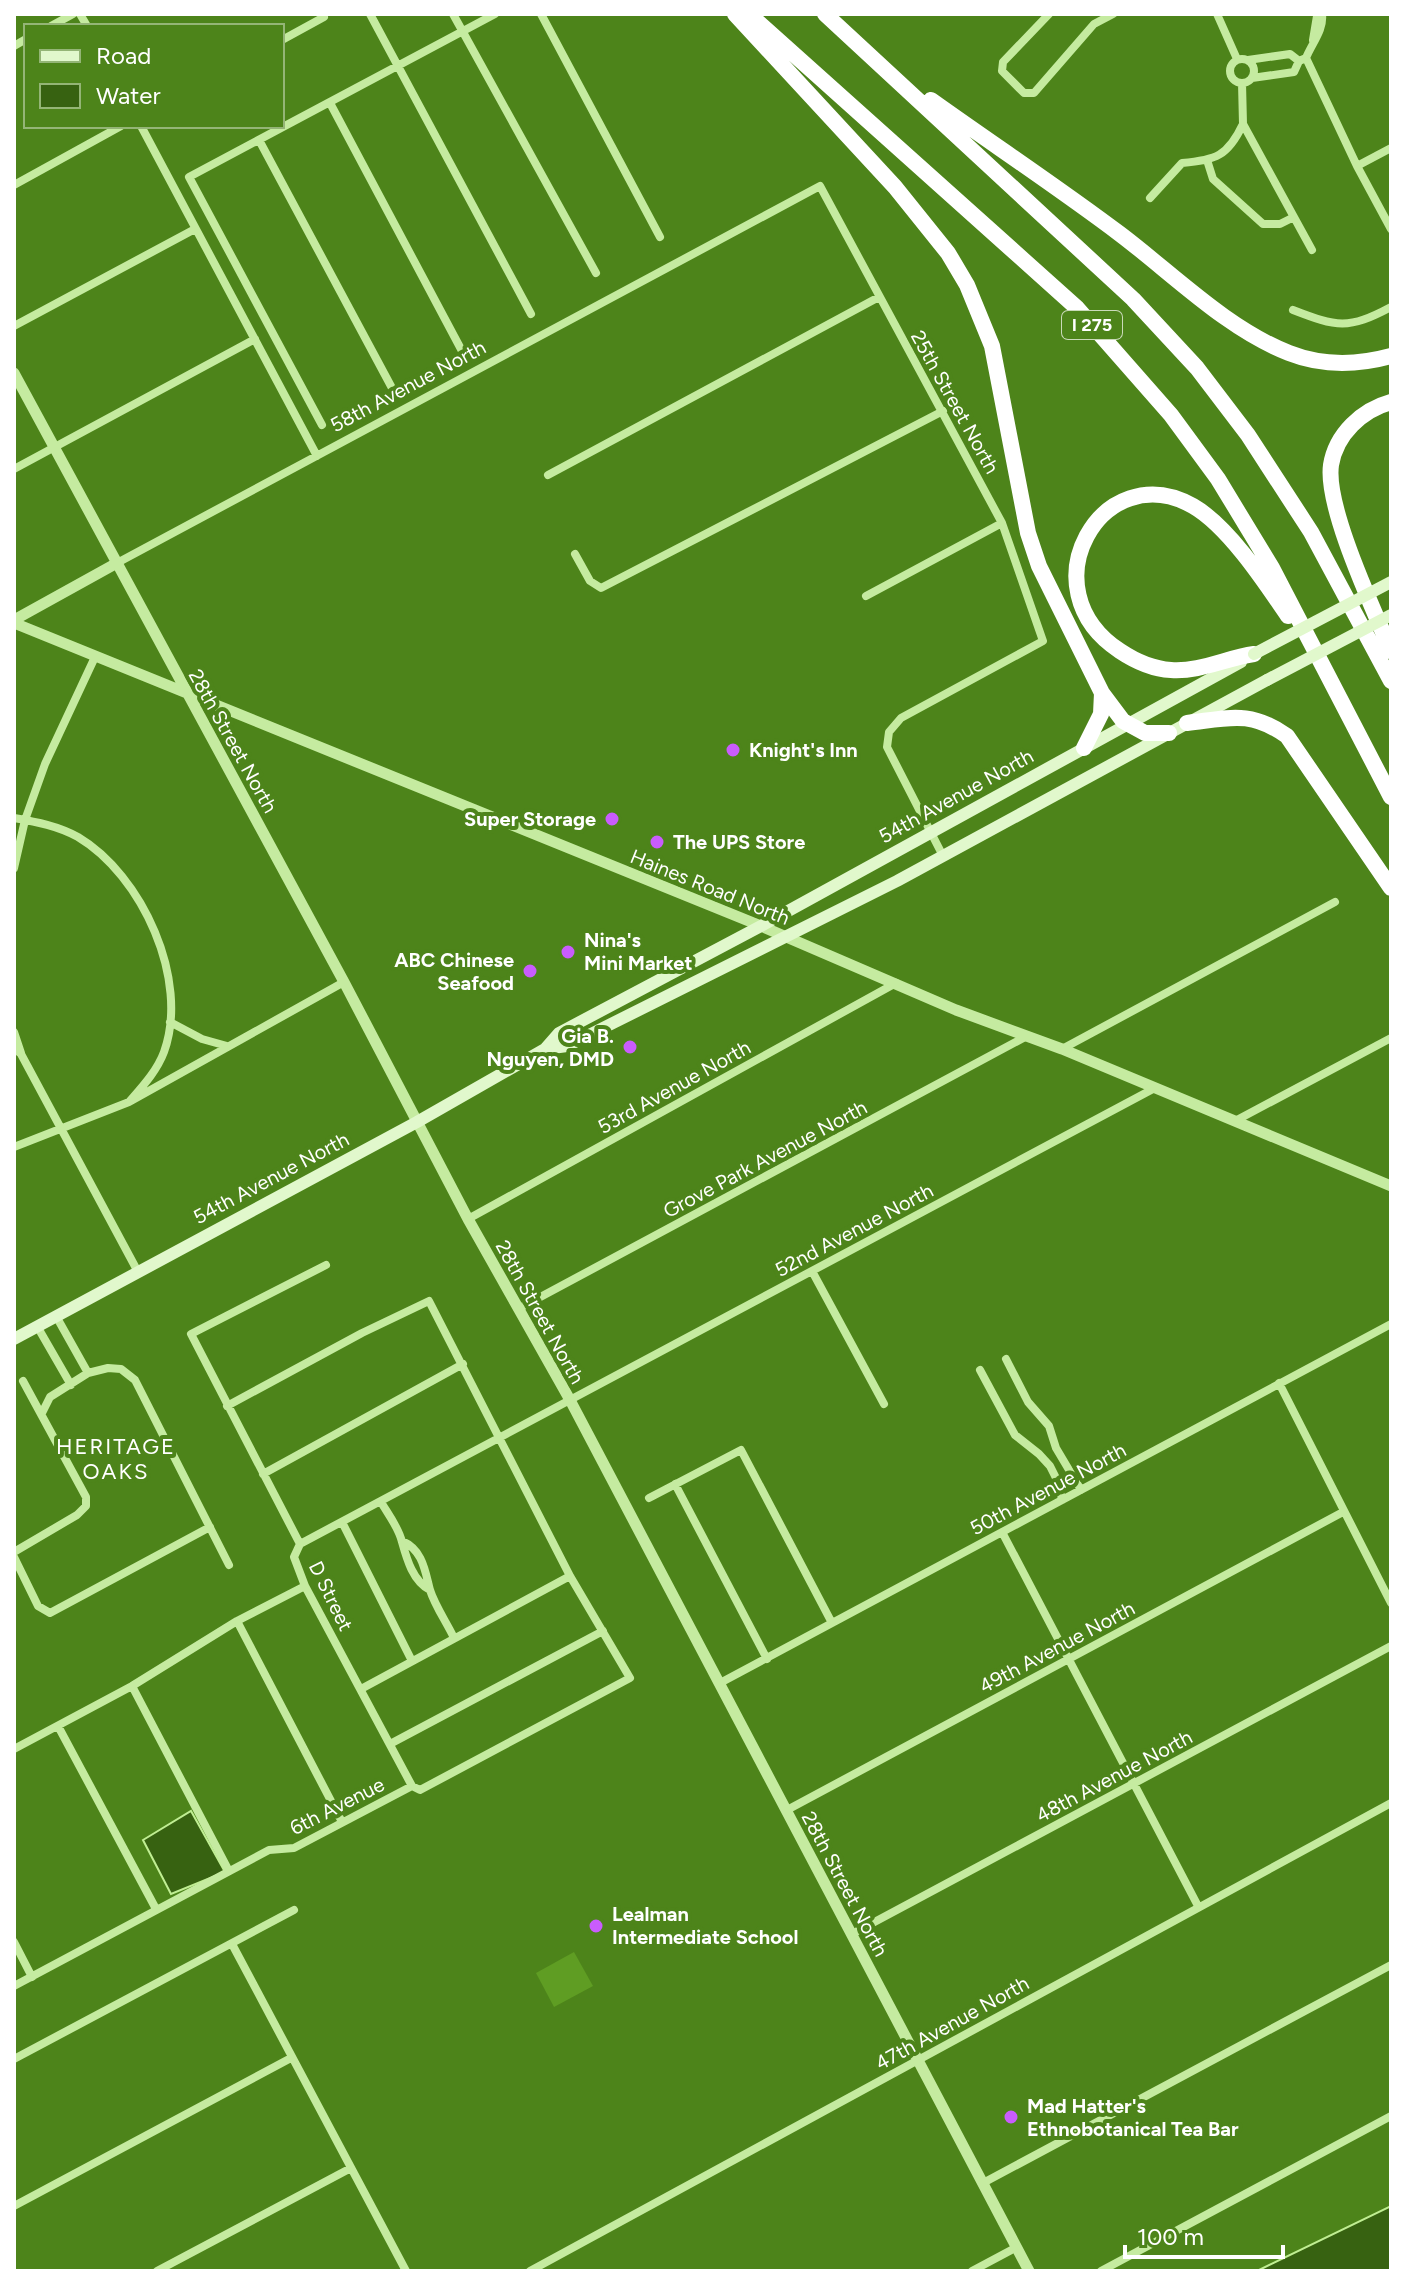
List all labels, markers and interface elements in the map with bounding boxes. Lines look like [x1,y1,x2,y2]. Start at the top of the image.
legend [24,24,284,128]
text: Road [96,41,151,70]
text: Water [96,81,161,110]
road number: I 275 [1062,311,1122,339]
street label: 25th Street North [906,326,1004,478]
street label: 58th Avenue North [326,335,490,437]
street label: 28th Street North [184,665,282,817]
place label: Knight's Inn [749,738,858,762]
marker: Knight's Inn [724,741,742,759]
street label: 54th Avenue North [875,744,1037,848]
place label: Super Storage [464,807,596,831]
marker: Super Storage [603,810,621,828]
place label: The UPS Store [673,830,805,854]
marker: The UPS Store [648,833,666,851]
street label: Haines Road North [627,844,793,930]
place label: Nina's Mini Market [584,928,692,975]
marker: Nina's Mini Market [559,943,577,961]
place label: ABC Chinese Seafood [394,948,514,995]
marker: ABC Chinese Seafood [521,962,539,980]
place label: Gia B. Nguyen, DMD [486,1024,614,1071]
street label: 53rd Avenue North [593,1035,755,1139]
marker: Gia B. Nguyen, DMD [621,1038,639,1056]
street label: Grove Park Avenue North [659,1095,871,1223]
street label: 54th Avenue North [189,1127,353,1229]
street label: 52nd Avenue North [771,1178,937,1282]
street label: 28th Street North [491,1236,589,1388]
district label: HERITAGE OAKS [56,1433,176,1485]
street label: 50th Avenue North [966,1438,1130,1540]
street label: D Street [304,1557,358,1635]
street label: 49th Avenue North [975,1596,1139,1698]
street label: 48th Avenue North [1032,1725,1196,1827]
street label: 6th Avenue [286,1772,388,1840]
street label: 28th Street North [797,1807,893,1961]
place label: Lealman Intermediate School [612,1902,798,1949]
marker: Lealman Intermediate School [587,1917,605,1935]
street label: 47th Avenue North [871,1971,1033,2075]
place label: Mad Hatter's Ethnobotanical Tea Bar [1027,2094,1239,2141]
marker: Mad Hatter's Ethnobotanical Tea Bar [1002,2108,1020,2126]
scale bar [1125,2209,1283,2259]
text: 100 m [1137,2222,1204,2251]

